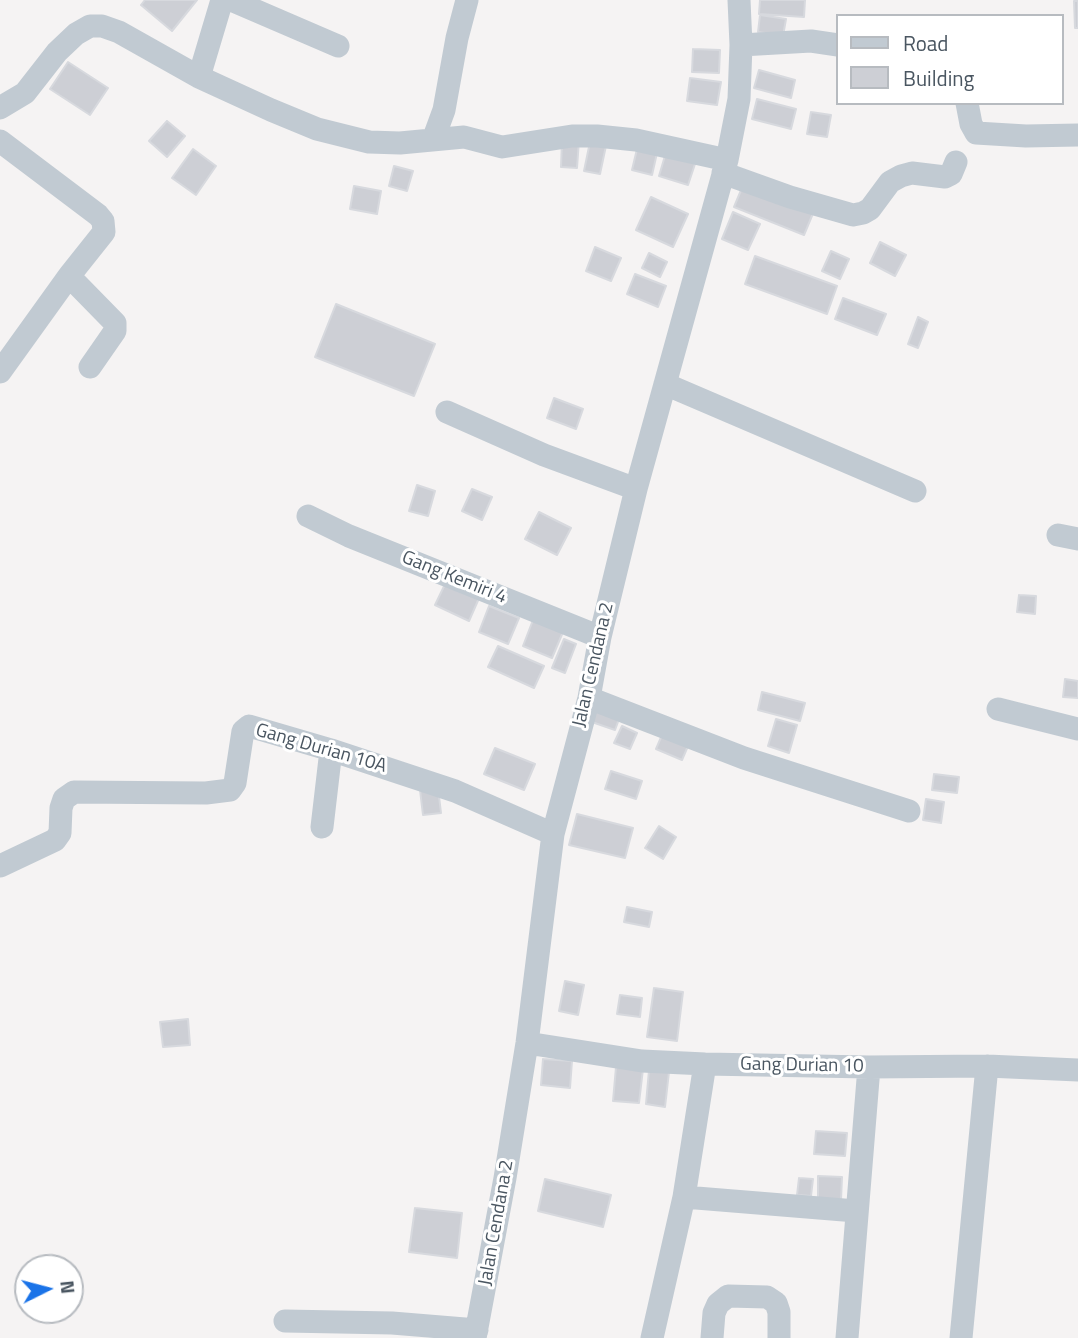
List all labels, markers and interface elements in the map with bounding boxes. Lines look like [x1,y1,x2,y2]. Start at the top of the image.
legend [836,14,1064,105]
text: Road [903,27,948,59]
text: Building [903,62,974,94]
street label: Gang Kemiri 4 [398,547,510,609]
street label: Jalan Cendana 2 [569,600,619,730]
street label: Gang Durian 10A [253,719,389,779]
street label: Gang Durian 10 [740,1054,864,1078]
street label: Jalan Cendana 2 [475,1158,519,1288]
north arrow [14,1254,84,1324]
text: N [53,1279,84,1295]

